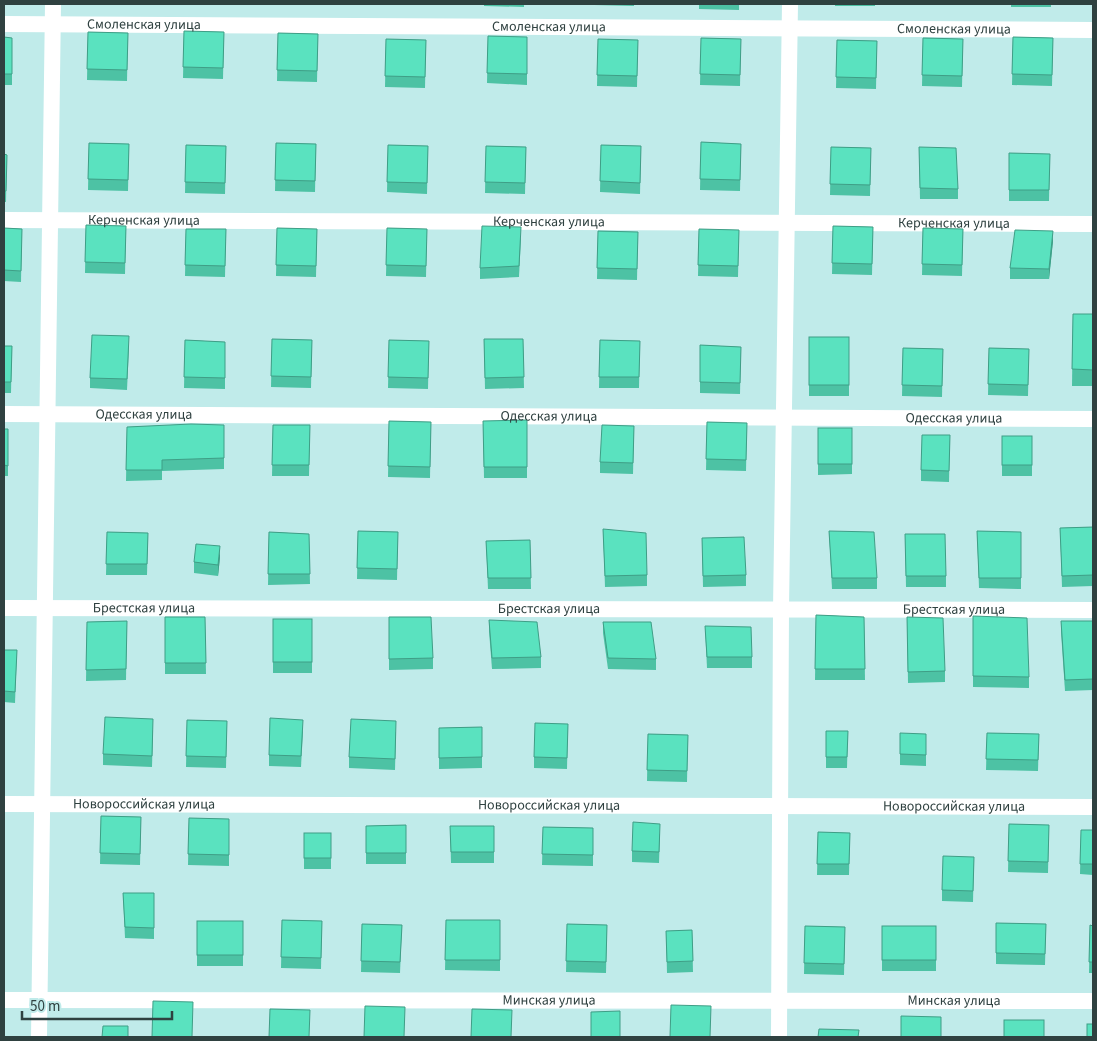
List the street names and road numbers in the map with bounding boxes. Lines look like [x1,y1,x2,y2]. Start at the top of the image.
street label: Смоленская улица [87,14,201,35]
street label: Смоленская улица [492,17,606,37]
street label: Смоленская улица [897,19,1011,40]
street label: Керченская улица [88,210,200,231]
street label: Керченская улица [493,212,605,232]
street label: Керченская улица [898,213,1010,234]
street label: Одесская улица [96,404,192,425]
street label: Одесская улица [501,406,597,427]
street label: Одесская улица [906,408,1002,429]
street label: Брестская улица [93,598,195,618]
street label: Брестская улица [498,599,600,619]
street label: Брестская улица [903,600,1005,620]
street label: Новороссийская улица [73,794,215,815]
street label: Новороссийская улица [478,795,620,816]
street label: Новороссийская улица [883,796,1025,817]
street label: Минская улица [502,990,596,1011]
street label: Минская улица [907,991,1001,1011]

